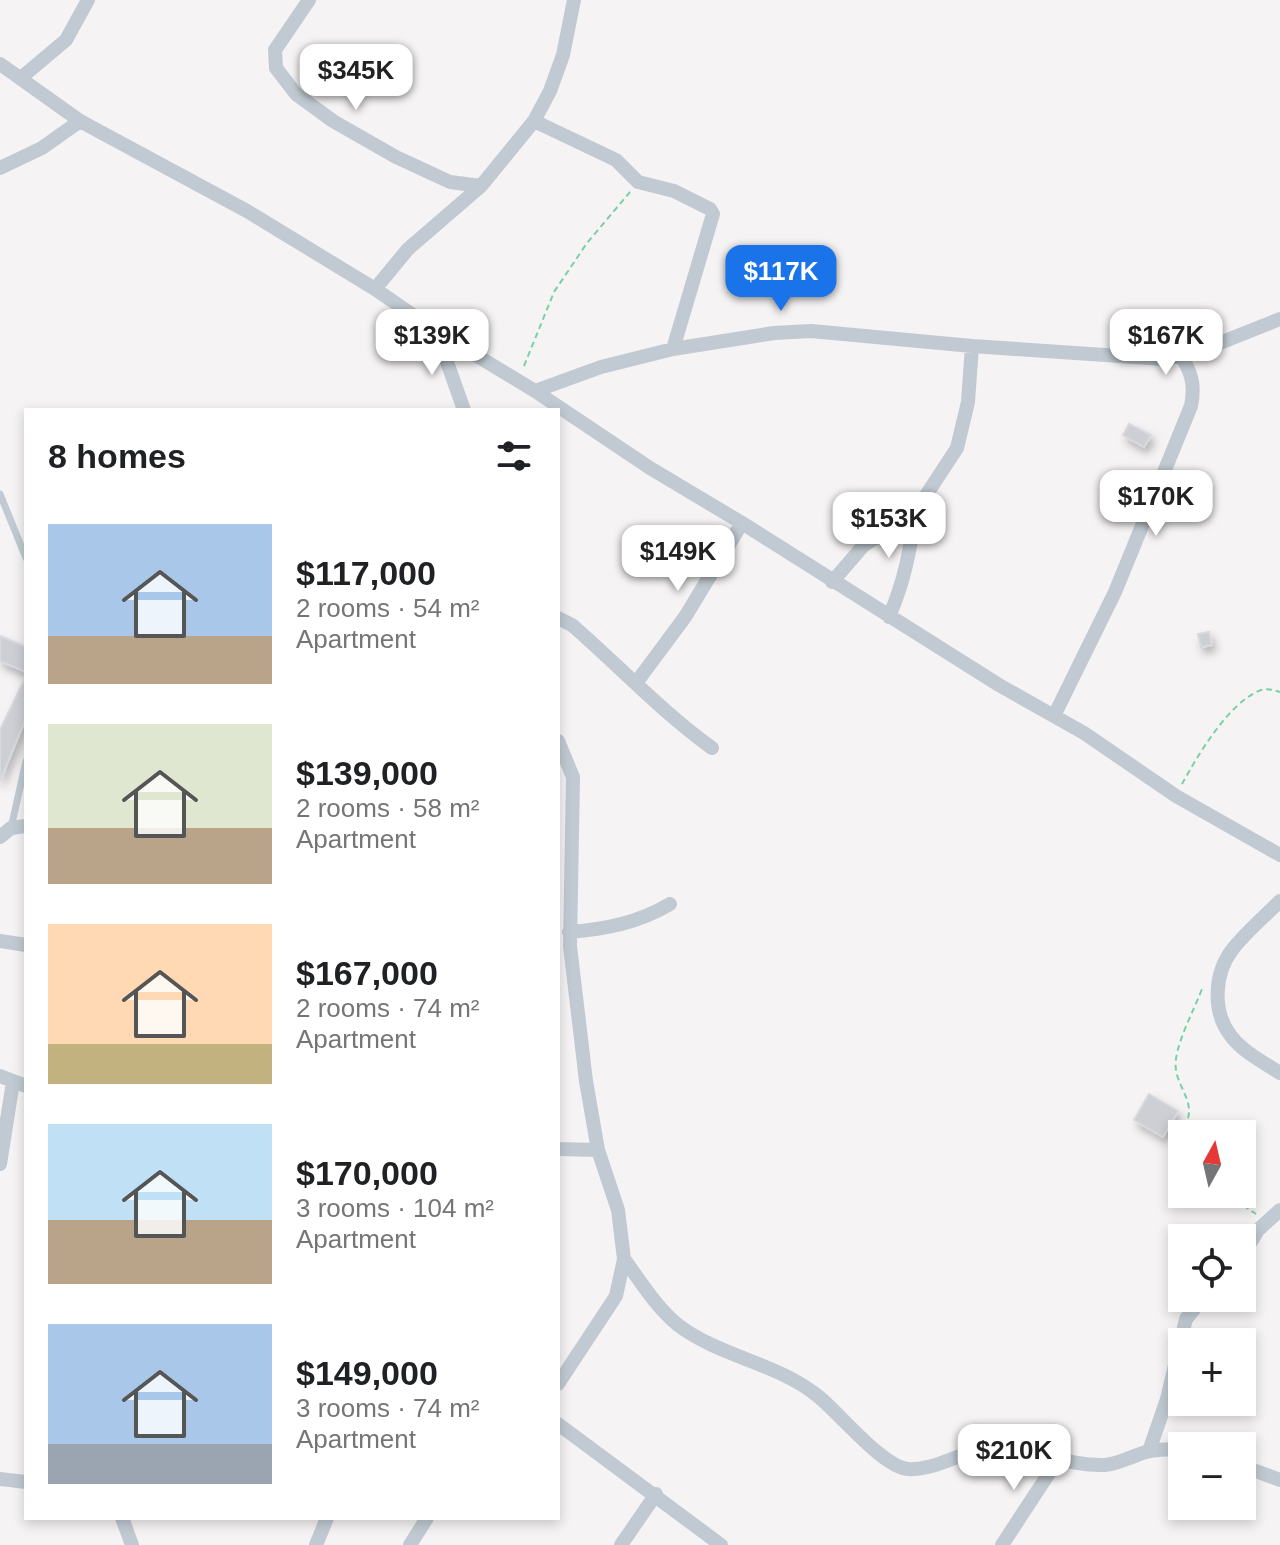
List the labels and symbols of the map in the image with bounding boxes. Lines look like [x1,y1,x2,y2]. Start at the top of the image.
pin: $345K [300,44,412,112]
pin: $117K [725,245,837,313]
pin: $139K [376,309,488,377]
pin: $167K [1110,309,1222,377]
pin: $170K [1100,470,1212,538]
pin: $153K [833,492,945,560]
pin: $149K [622,525,734,593]
north arrow [1168,1120,1256,1208]
pin: $210K [958,1424,1070,1492]

